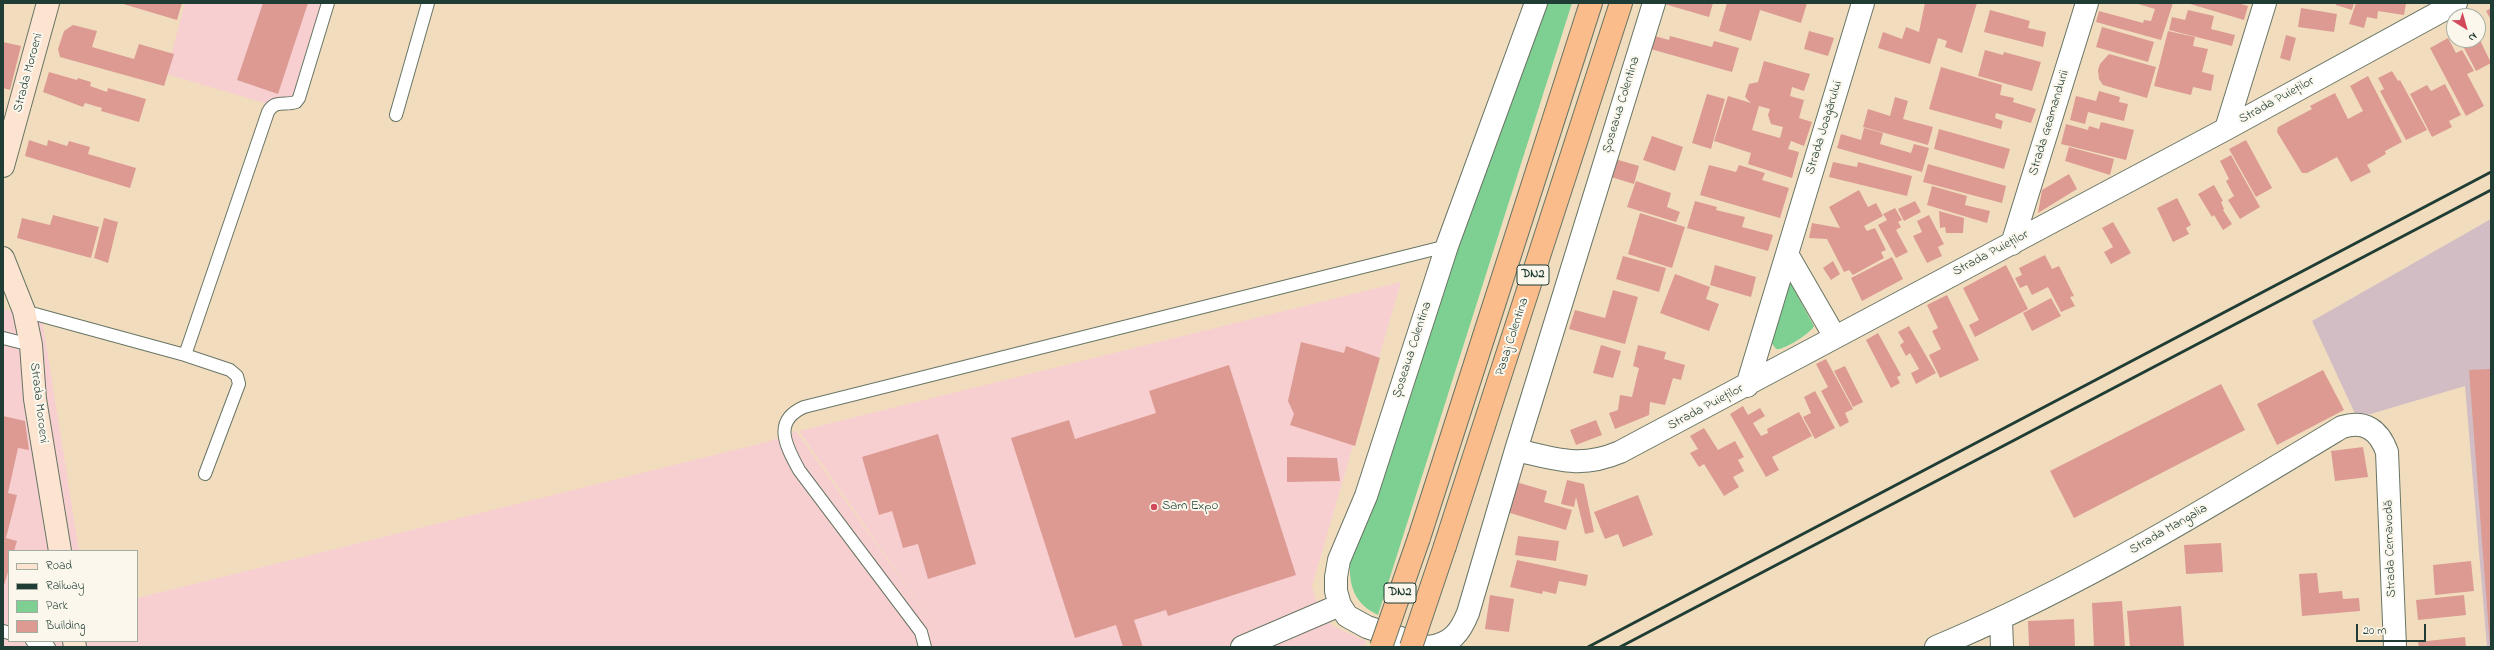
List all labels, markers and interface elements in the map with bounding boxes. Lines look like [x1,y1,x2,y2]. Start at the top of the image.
north arrow [2446,8,2486,48]
text: N [2465,28,2480,45]
street label: Strada Moroeni [11,32,47,114]
street label: Șoseaua Colentina [1600,55,1644,155]
street label: Strada Geamandurii [2027,68,2073,178]
street label: Strada Puieților [2237,74,2317,128]
street label: Strada Joagărului [1803,79,1847,177]
street label: Strada Puieților [1951,228,2031,280]
road number: DN2 [1517,265,1549,285]
street label: Pasaj Colentina [1493,296,1533,378]
street label: Șoseaua Colentina [1390,300,1436,400]
street label: Strada Moroeni [25,362,51,444]
street label: Strada Puieților [1666,382,1746,434]
place label: Sam Expo [1162,499,1218,515]
street label: Strada Cernavodă [2382,500,2400,598]
street label: Strada Mangalia [2127,501,2211,559]
marker: Sam Expo [1149,502,1159,512]
legend [8,550,138,642]
text: Road [46,557,72,575]
text: Railway [46,577,84,595]
road number: DN2 [1384,583,1416,603]
text: Park [46,597,68,615]
scale bar [2358,616,2428,642]
text: Building [46,617,85,635]
text: 20 m [2363,622,2386,640]

